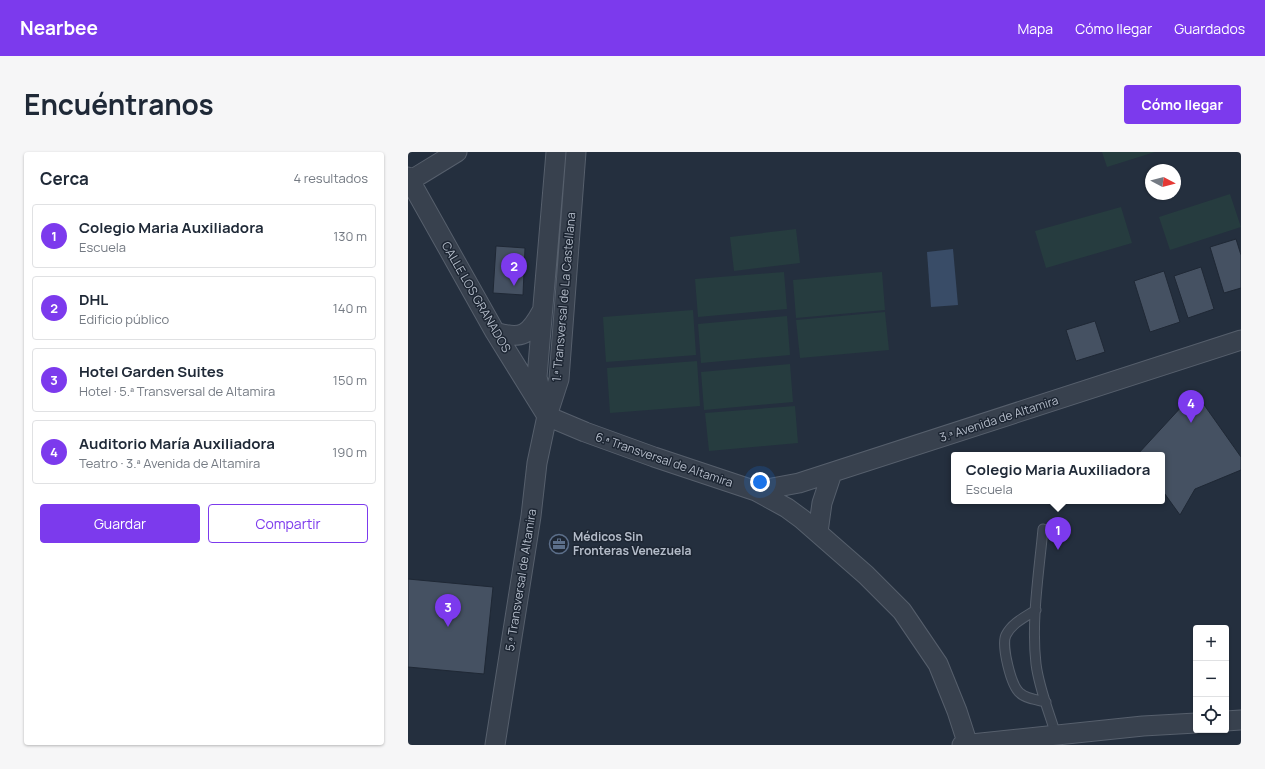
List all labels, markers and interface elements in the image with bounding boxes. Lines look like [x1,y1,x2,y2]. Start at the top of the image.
text: Nearbee [20,15,98,41]
text: Mapa [1018,19,1053,38]
text: Cómo llegar [1075,19,1152,38]
text: Guardados [1174,19,1245,38]
text: Encuéntranos [24,85,214,123]
button: Cómo llegar [1124,85,1241,124]
north arrow [1145,164,1181,200]
text: Cerca [40,167,89,190]
text: 4 resultados [293,169,368,187]
street label: 1.ª Transversal de La Castellana [548,212,579,382]
text: Colegio Maria Auxiliadora [79,217,264,238]
text: 1 [51,227,57,245]
text: 130 m [333,227,367,245]
text: Escuela [79,238,126,256]
street label: CALLE LOS GRANADOS [438,238,515,355]
pin: 2 [501,253,527,286]
text: DHL [79,289,108,310]
text: 2 [50,299,58,317]
text: 140 m [333,299,367,317]
text: Edificio público [79,310,169,328]
text: Hotel Garden Suites [79,361,224,382]
text: 3 [50,371,58,389]
text: 150 m [333,371,367,389]
text: Hotel · 5.ª Transversal de Altamira [79,382,275,400]
pin: 4 [1178,390,1204,423]
street label: 3.ª Avenida de Altamira [937,391,1060,446]
street label: 6.ª Transversal de Altamira [593,428,735,491]
text: Auditorio María Auxiliadora [79,433,275,454]
text: 4 [50,443,58,461]
text: 190 m [332,443,367,461]
popup [951,452,1165,504]
text: Teatro · 3.ª Avenida de Altamira [79,454,260,472]
text: Colegio Maria Auxiliadora [966,459,1150,480]
your location [750,472,770,492]
text: Escuela [966,480,1013,498]
button: Guardar [40,504,200,543]
button: Compartir [208,504,368,543]
street label: 5.ª Transversal de Altamira [501,508,540,652]
pin: 1 [1045,517,1071,550]
place label: Médicos Sin Fronteras Venezuela [573,528,692,559]
office icon: Médicos Sin Fronteras Venezuela [548,533,570,555]
pin: 3 [435,594,461,627]
map controls [1193,625,1229,733]
button: + [1193,625,1229,661]
button: − [1193,661,1229,697]
button: locate [1193,697,1229,733]

